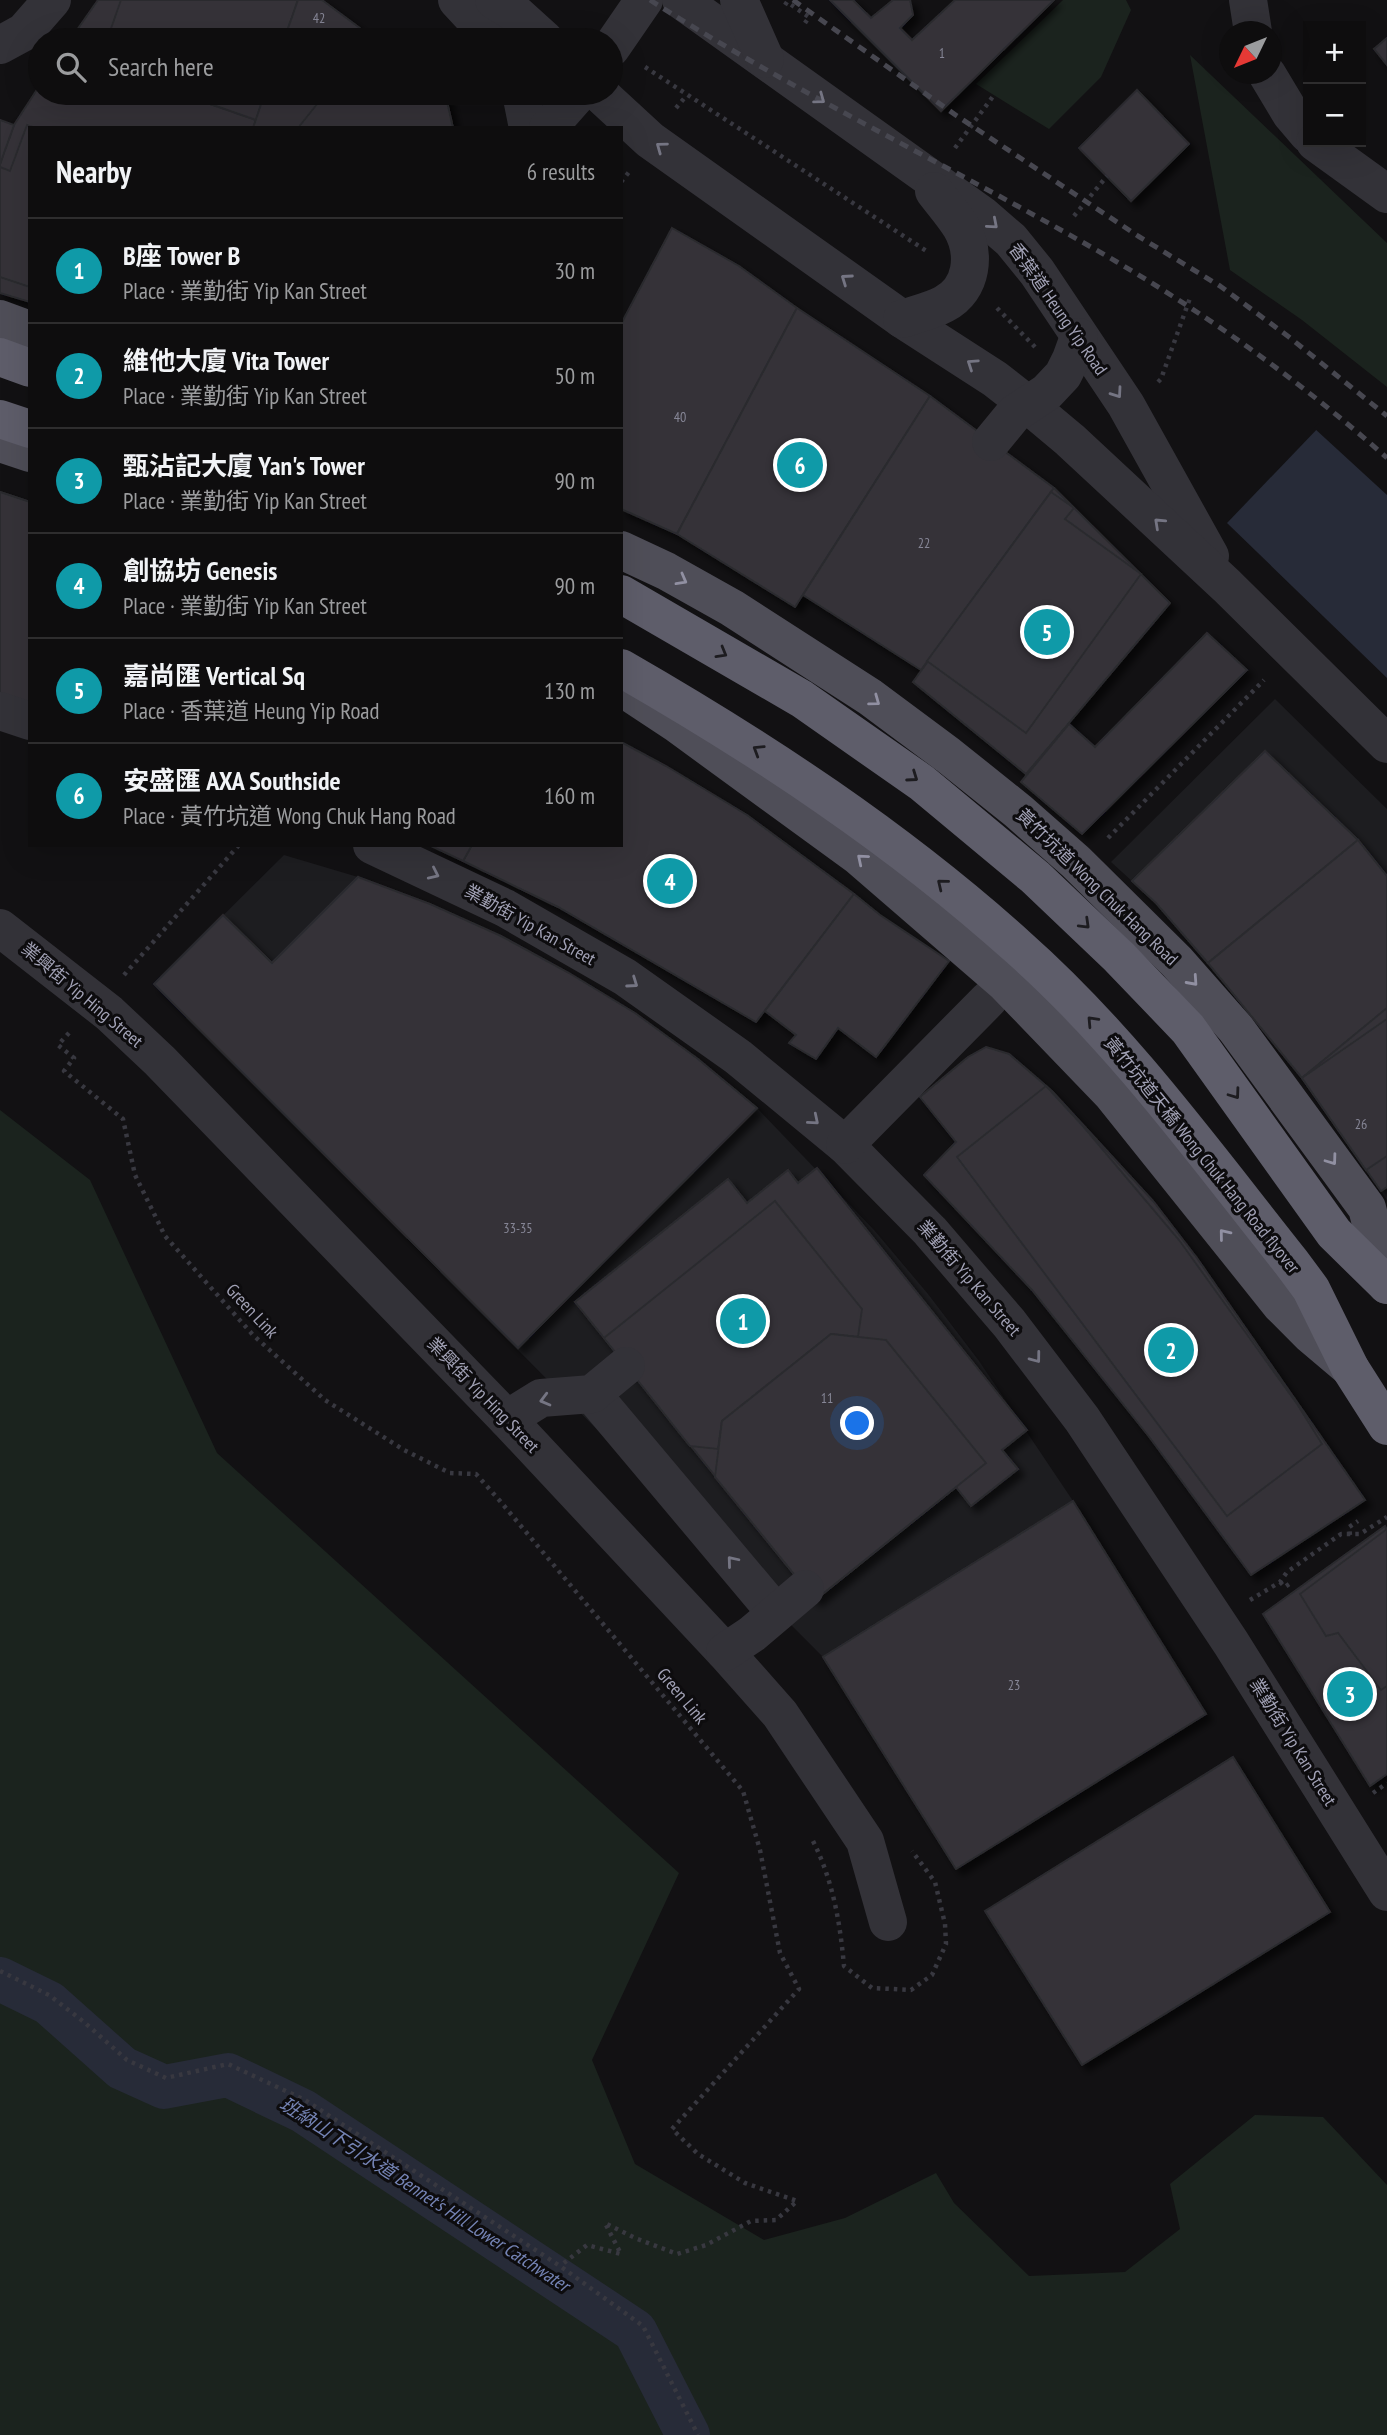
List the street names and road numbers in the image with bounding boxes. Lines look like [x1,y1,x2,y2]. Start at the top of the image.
street label: 香葉道 Heung Yip Road [1004,238,1113,379]
street label: 黃竹坑道 Wong Chuk Hang Road [1012,803,1183,970]
street label: 業勤街 Yip Kan Street [461,879,600,970]
street label: 業興街 Yip Hing Street [17,937,148,1052]
street label: 黃竹坑道天橋 Wong Chuk Hang Road flyover [1100,1032,1305,1278]
street label: 業勤街 Yip Kan Street [913,1215,1026,1340]
street label: Green Link [221,1278,283,1343]
street label: 業興街 Yip Hing Street [422,1332,544,1457]
street label: Green Link [652,1663,713,1729]
street label: 業勤街 Yip Kan Street [1245,1674,1342,1810]

